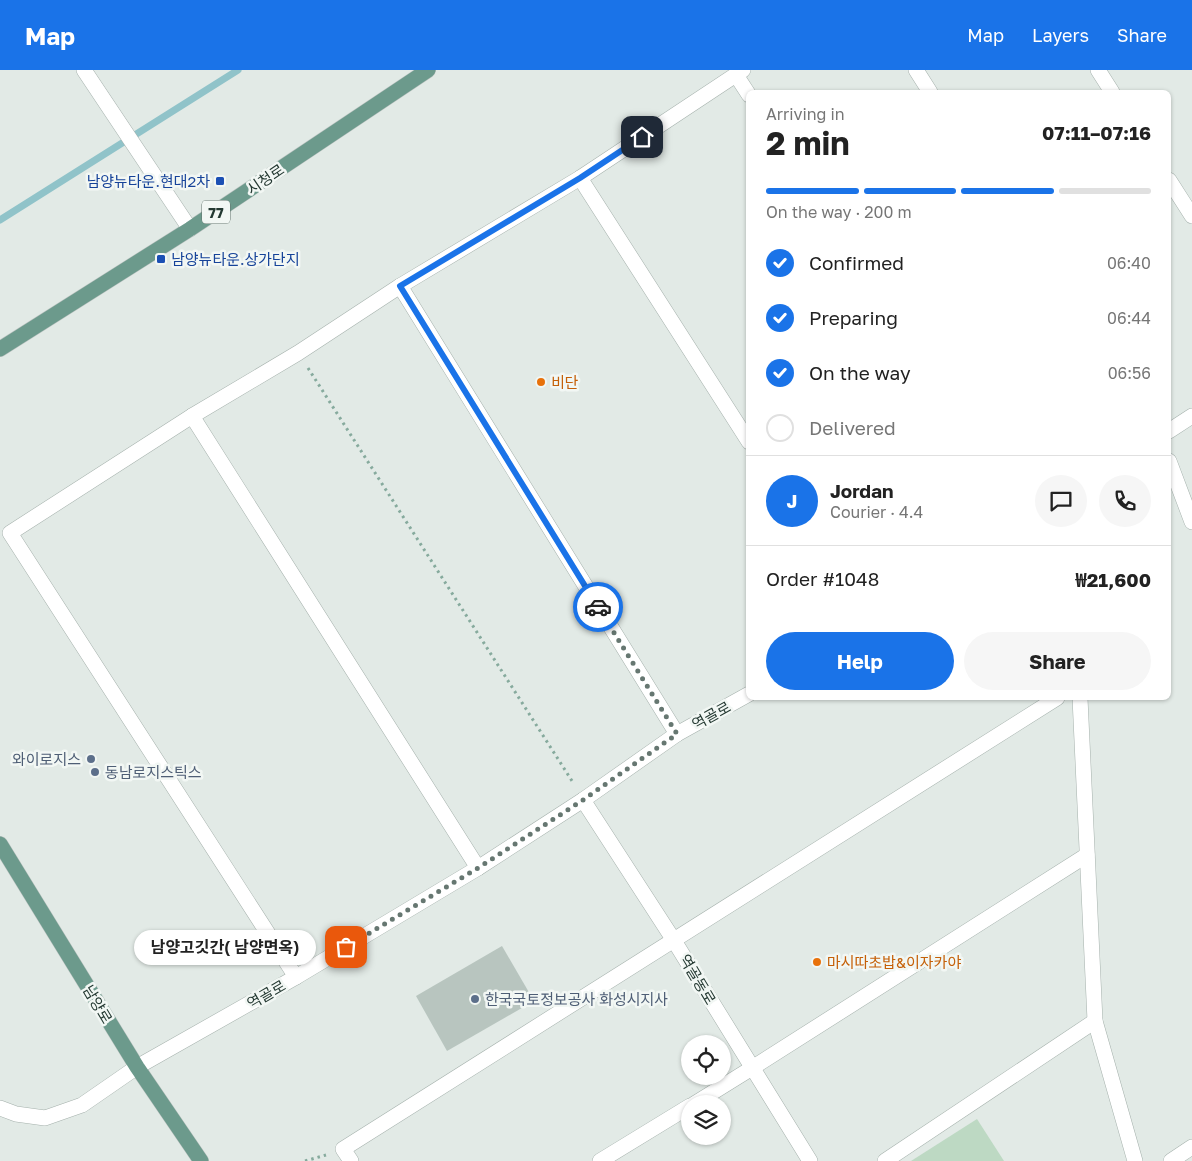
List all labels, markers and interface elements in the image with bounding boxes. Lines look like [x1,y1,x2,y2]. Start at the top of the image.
text: Map [25,21,75,50]
text: Map [967,24,1004,46]
text: Layers [1032,24,1089,46]
text: Share [1117,24,1167,46]
text: Arriving in [766,104,845,124]
pin [621,116,663,158]
text: 07:11–07:16 [1042,121,1151,144]
icon: home [628,123,656,151]
text: 2 min [766,124,850,162]
street label: 시청로 [243,160,287,198]
place label: 남양뉴타운.현대2차 [86,172,210,190]
marker: 남양뉴타운.현대2차 [214,175,226,187]
road number: 77 [202,200,230,224]
text: On the way · 200 m [766,202,912,222]
icon: check [766,249,794,277]
place label: 남양뉴타운.상가단지 [171,250,300,268]
text: Confirmed [809,251,904,274]
marker: 남양뉴타운.상가단지 [155,253,167,265]
text: 06:40 [1107,253,1151,273]
icon: check [766,304,794,332]
text: Preparing [809,306,898,329]
text: 06:44 [1107,308,1151,328]
icon: check [766,359,794,387]
text: On the way [809,361,911,384]
text: 06:56 [1108,363,1151,383]
place label: 비단 [551,373,579,391]
marker: 비단 [535,376,547,388]
text: Delivered [809,416,896,439]
button: chat [1035,475,1087,527]
button: phone [1099,475,1151,527]
text: Jordan [830,479,894,502]
text: J [787,489,797,512]
text: Courier · 4.4 [830,502,923,522]
text: Order #1048 [766,567,879,590]
text: ₩21,600 [1076,568,1151,591]
courier [573,582,623,632]
icon: car [584,593,612,621]
button: Help [766,632,954,690]
button: Share [964,632,1151,690]
street label: 역골로 [689,697,733,733]
place label: 와이로지스 [12,750,81,768]
marker: 와이로지스 [85,753,97,765]
place label: 동남로지스틱스 [105,763,202,781]
marker: 동남로지스틱스 [89,766,101,778]
pin [325,926,367,968]
callout: 남양고깃간( 남양면옥) [134,930,316,964]
icon: bag [332,933,360,961]
text: 남양고깃간( 남양면옥) [151,937,299,957]
street label: 역골동로 [676,951,720,1007]
place label: 마시따초밥&이자카야 [827,953,961,971]
marker: 마시따초밥&이자카야 [811,956,823,968]
street label: 역골로 [244,976,288,1012]
street label: 남양로 [80,982,116,1026]
place label: 한국국토정보공사 화성시지사 [485,990,668,1008]
marker: 한국국토정보공사 화성시지사 [469,993,481,1005]
map controls [681,1035,731,1145]
button: locate [681,1035,731,1085]
button: layers [681,1095,731,1145]

